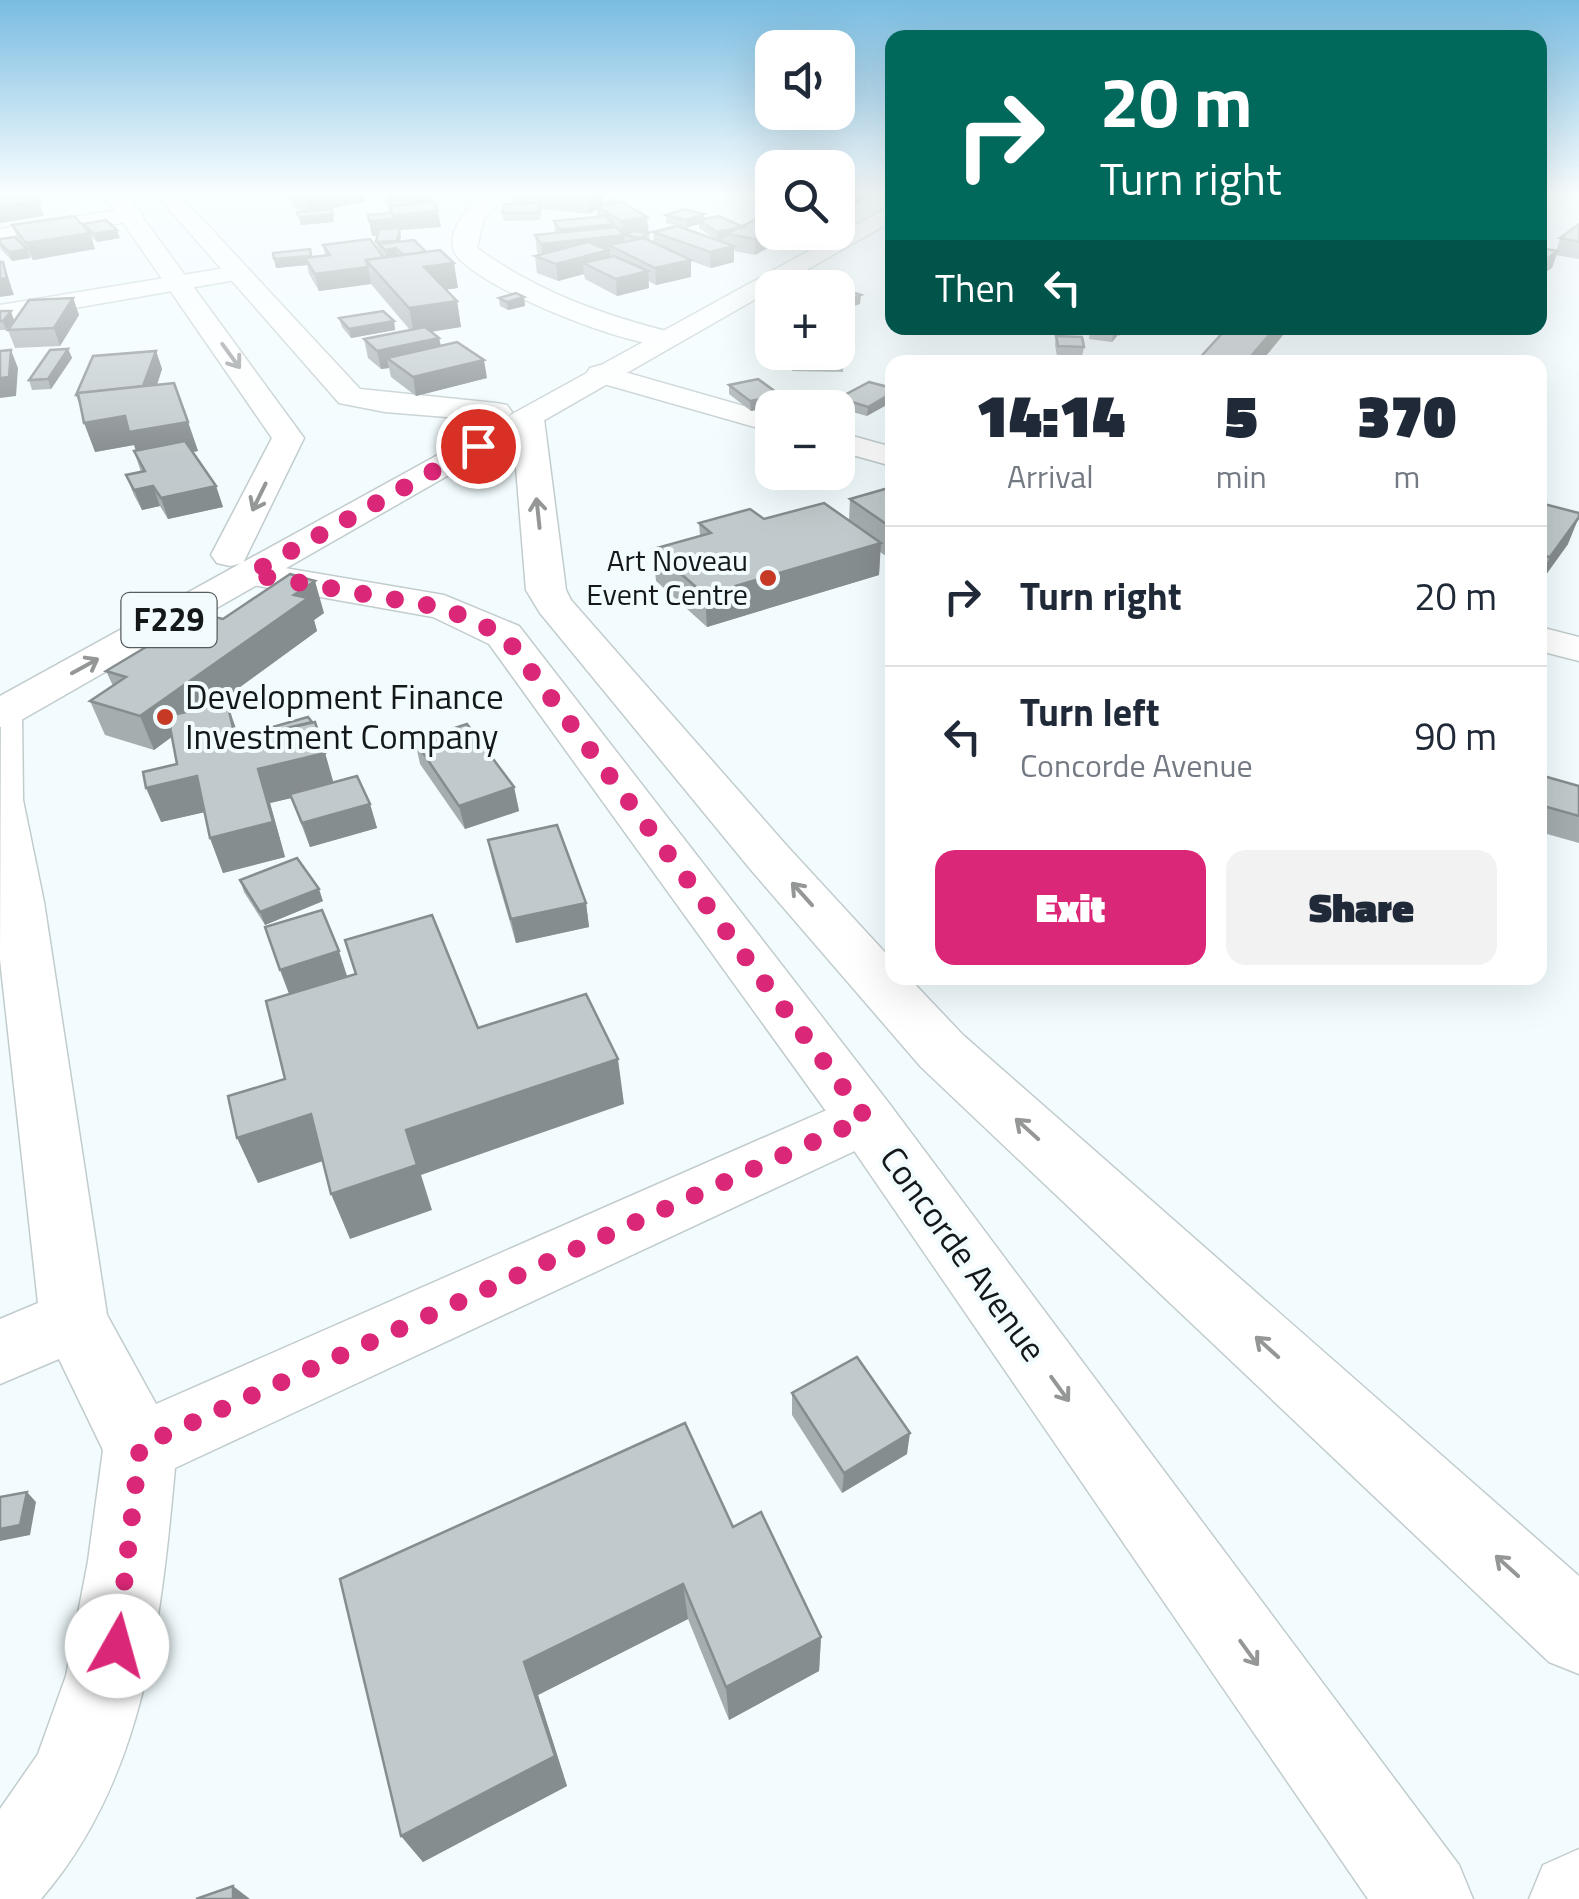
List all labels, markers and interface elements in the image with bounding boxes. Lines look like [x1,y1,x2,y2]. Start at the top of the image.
map controls [755,30,855,490]
button: sound [755,30,855,130]
text: 20 m [1100,48,1253,154]
icon: right [935,70,1065,200]
text: Turn right [1100,144,1282,212]
button: search [755,150,855,250]
text: Then [935,259,1015,317]
icon: left [1035,260,1090,315]
button: + [755,270,855,370]
one-way arrow [220,342,241,369]
text: 14:14 [976,369,1125,460]
text: 5 [1225,369,1258,460]
text: 370 [1357,369,1456,460]
button: − [755,390,855,490]
pin [436,404,521,489]
icon: arrive [451,419,506,474]
text: Arrival [1007,452,1094,500]
text: min [1216,452,1267,500]
text: m [1393,452,1420,500]
one-way arrow [249,481,268,511]
one-way arrow [528,497,547,529]
place label: Art Noveau Event Centre [586,537,748,617]
marker: Art Noveau Event Centre [757,567,779,589]
text: Turn right [1020,567,1182,625]
text: 20 m [1414,567,1497,625]
icon: right [935,569,990,624]
road number: F229 [121,593,216,647]
one-way arrow [70,656,100,676]
place label: Development Finance Investment Company [185,669,504,763]
text: Turn left [1020,683,1160,741]
marker: Development Finance Investment Company [154,706,176,728]
text: 90 m [1414,707,1497,765]
icon: left [935,709,990,764]
text: Concorde Avenue [1020,741,1253,789]
button: Exit [935,850,1206,965]
button: Share [1226,850,1497,965]
one-way arrow [790,882,813,907]
one-way arrow [1015,1117,1040,1140]
street label: Concorde Avenue [867,1135,1060,1372]
one-way arrow [1255,1336,1280,1359]
one-way arrow [1049,1375,1070,1402]
one-way arrow [1495,1555,1520,1578]
position arrow [65,1594,169,1698]
one-way arrow [1238,1639,1259,1667]

